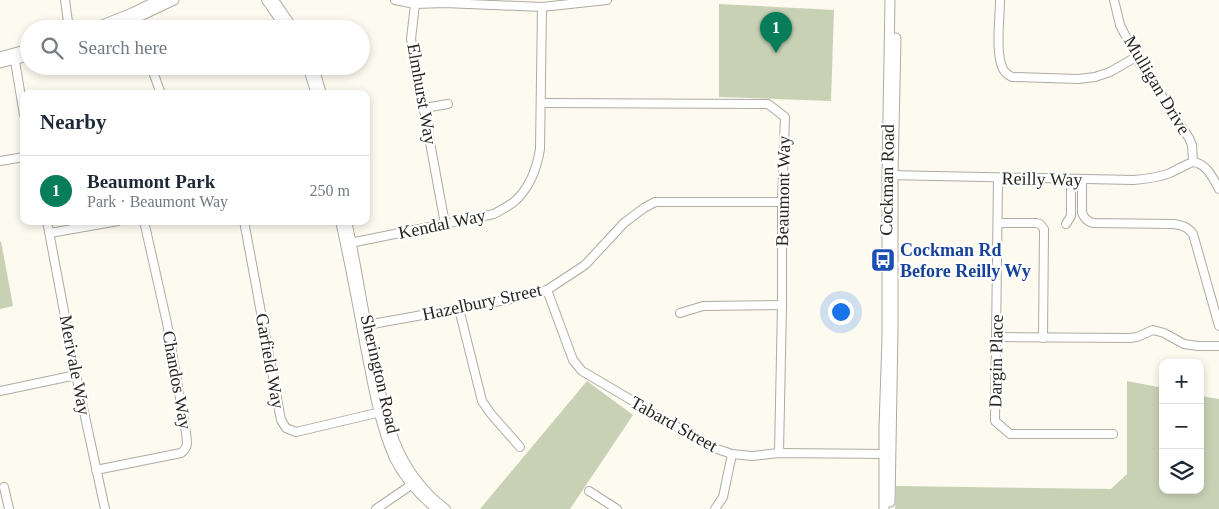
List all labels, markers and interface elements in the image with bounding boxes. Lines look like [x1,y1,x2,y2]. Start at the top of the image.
pin: 1 [760,12,792,53]
search box [20,20,370,75]
street label: Mulligan Drive [1120,32,1194,138]
icon: search [38,34,66,62]
text: Search here [78,37,167,58]
street label: Elmhurst Way [403,42,441,146]
text: Nearby [40,110,107,134]
street label: Cockman Road [876,124,898,236]
street label: Beaumont Way [772,135,794,247]
street label: Reilly Way [1001,168,1083,190]
text: Beaumont Park [87,171,215,192]
text: 1 [52,182,60,199]
text: 250 m [310,182,350,199]
text: Park · Beaumont Way [87,193,228,210]
street label: Kendal Way [397,205,487,243]
place label: Cockman Rd Before Reilly Wy [900,240,1031,281]
bus stop icon: Cockman Rd Before Reilly Wy [870,247,896,273]
street label: Hazelbury Street [421,280,543,324]
your location [828,299,854,325]
street label: Garfield Way [252,312,288,410]
street label: Merivale Way [55,313,95,417]
street label: Sherington Road [357,313,403,435]
street label: Dargin Place [985,314,1007,408]
street label: Chandos Way [158,329,196,431]
map controls [1159,359,1204,494]
button: + [1159,359,1204,404]
street label: Tabard Street [627,392,721,456]
button: − [1159,404,1204,449]
button: layers [1159,449,1204,494]

